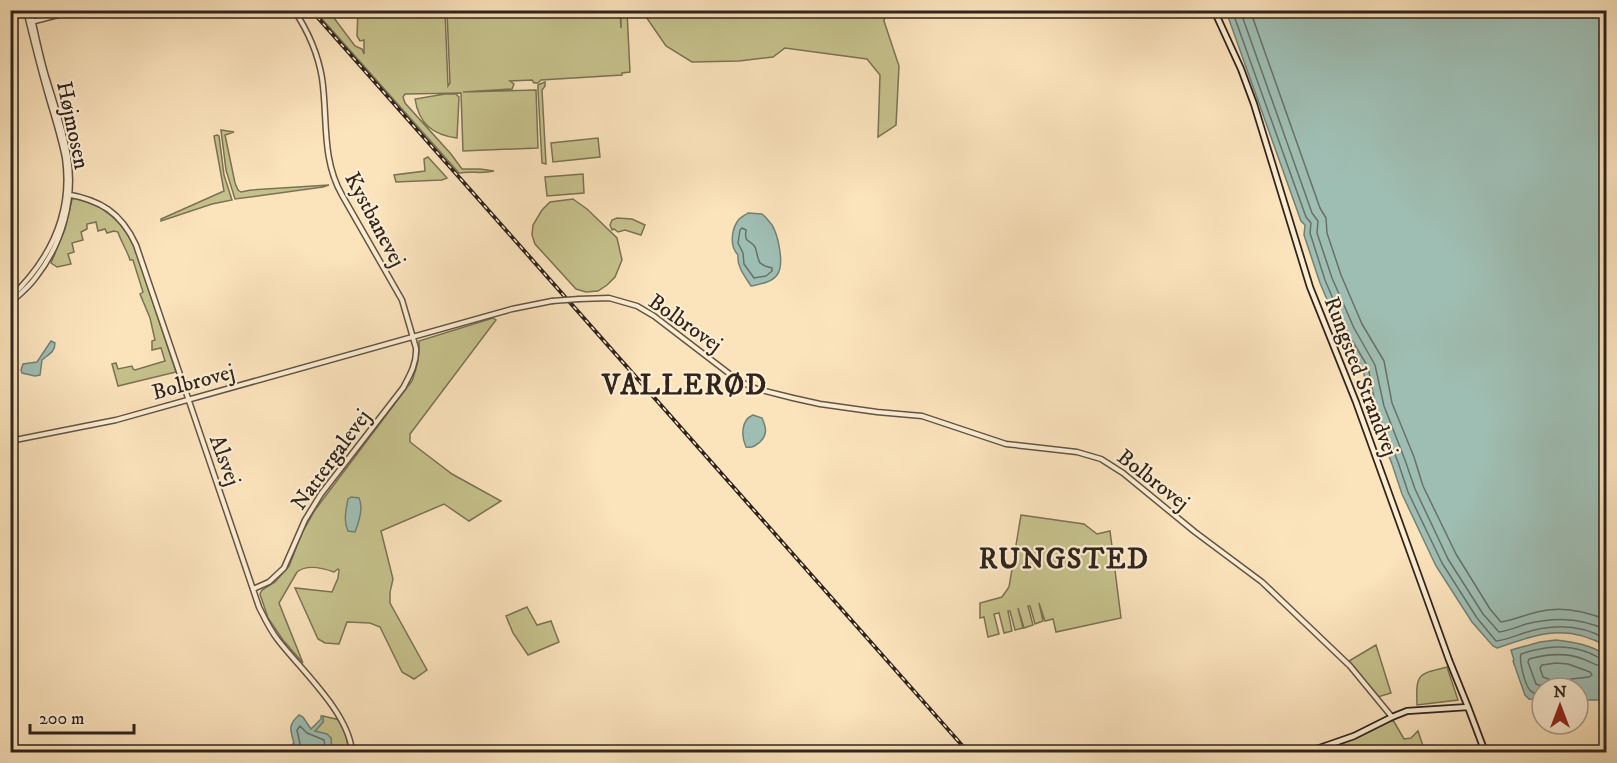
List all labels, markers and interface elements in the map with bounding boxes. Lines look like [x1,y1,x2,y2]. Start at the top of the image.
street label: Højmosen [50,79,95,172]
street label: Kystbanevej [338,168,411,272]
street label: Bolbrovej [643,288,727,358]
street label: Rungsted Strandvej [1318,293,1404,460]
street label: Bolbrovej [149,359,238,406]
district label: VALLERØD [601,368,768,403]
street label: Nattergalevej [286,404,377,516]
street label: Alsvej [203,431,246,490]
street label: Bolbrovej [1112,444,1195,517]
district label: RUNGSTED [979,542,1149,577]
north arrow [1530,676,1590,736]
text: N [1553,682,1567,702]
scale bar [30,697,134,735]
text: 200 m [39,708,85,730]

